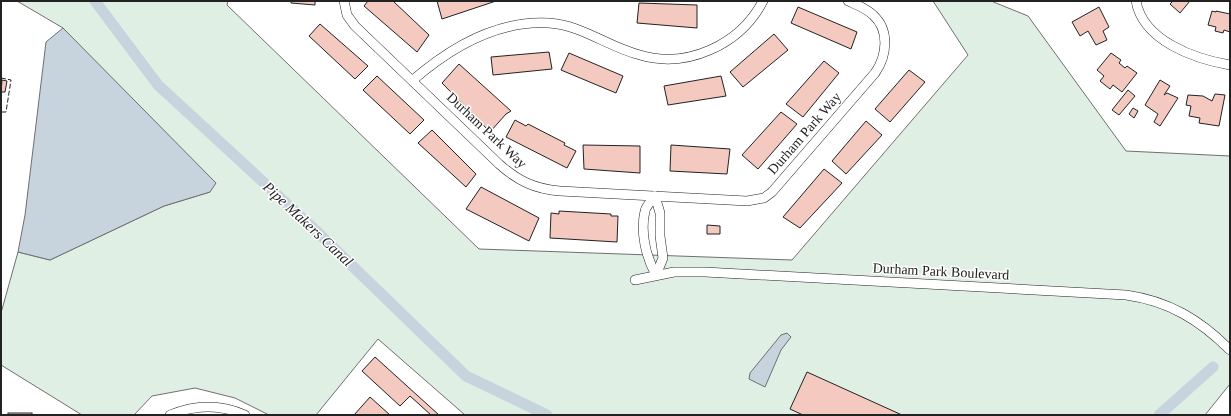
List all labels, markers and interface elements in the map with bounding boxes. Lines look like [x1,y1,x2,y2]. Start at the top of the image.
street label: Durham Park Way [765,89,844,177]
street label: Durham Park Way [444,90,530,171]
water label: Pipe Makers Canal [259,178,356,270]
street label: Durham Park Boulevard [872,260,1010,283]

